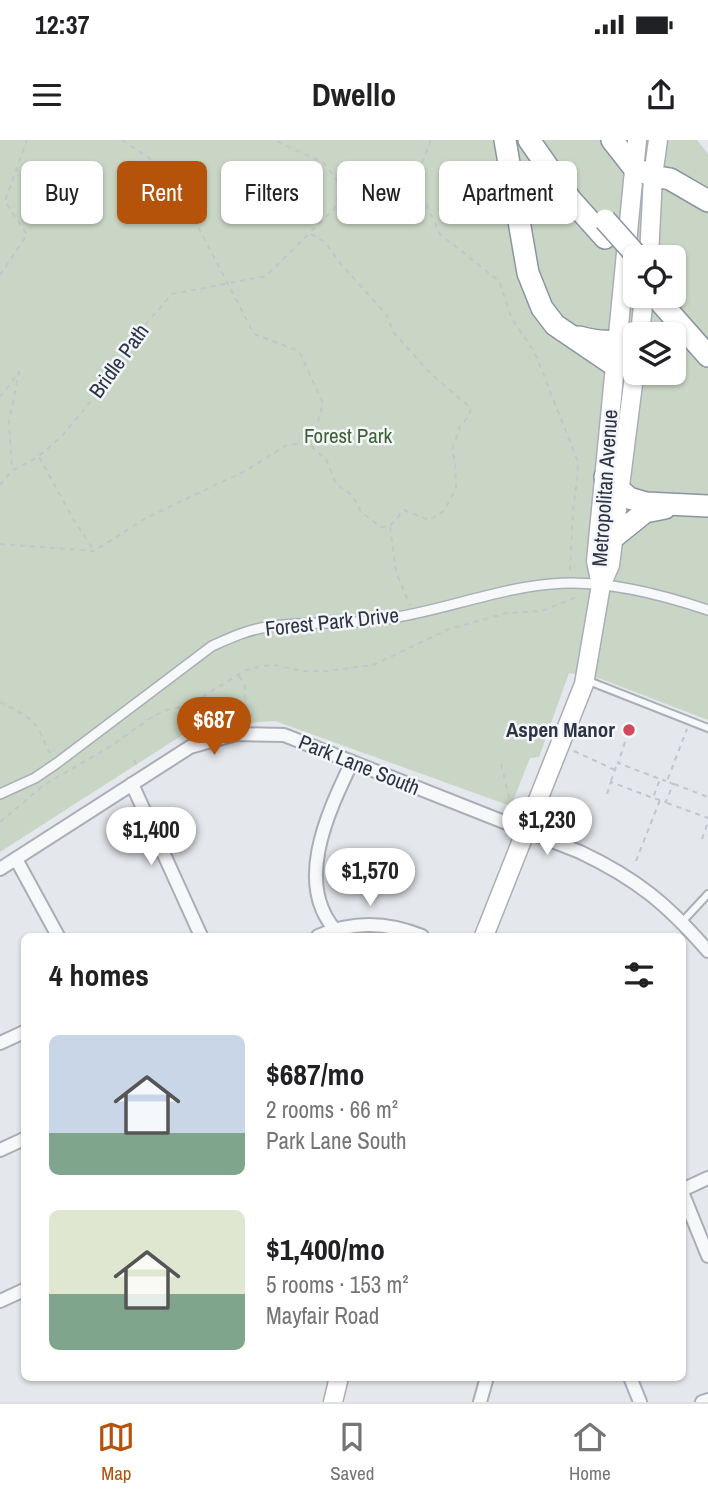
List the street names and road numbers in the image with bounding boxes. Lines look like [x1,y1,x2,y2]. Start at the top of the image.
street label: Bridle Path [82,318,155,404]
street label: Metropolitan Avenue [585,408,624,568]
street label: Forest Park Drive [264,600,400,643]
street label: Park Lane South [294,727,424,802]

